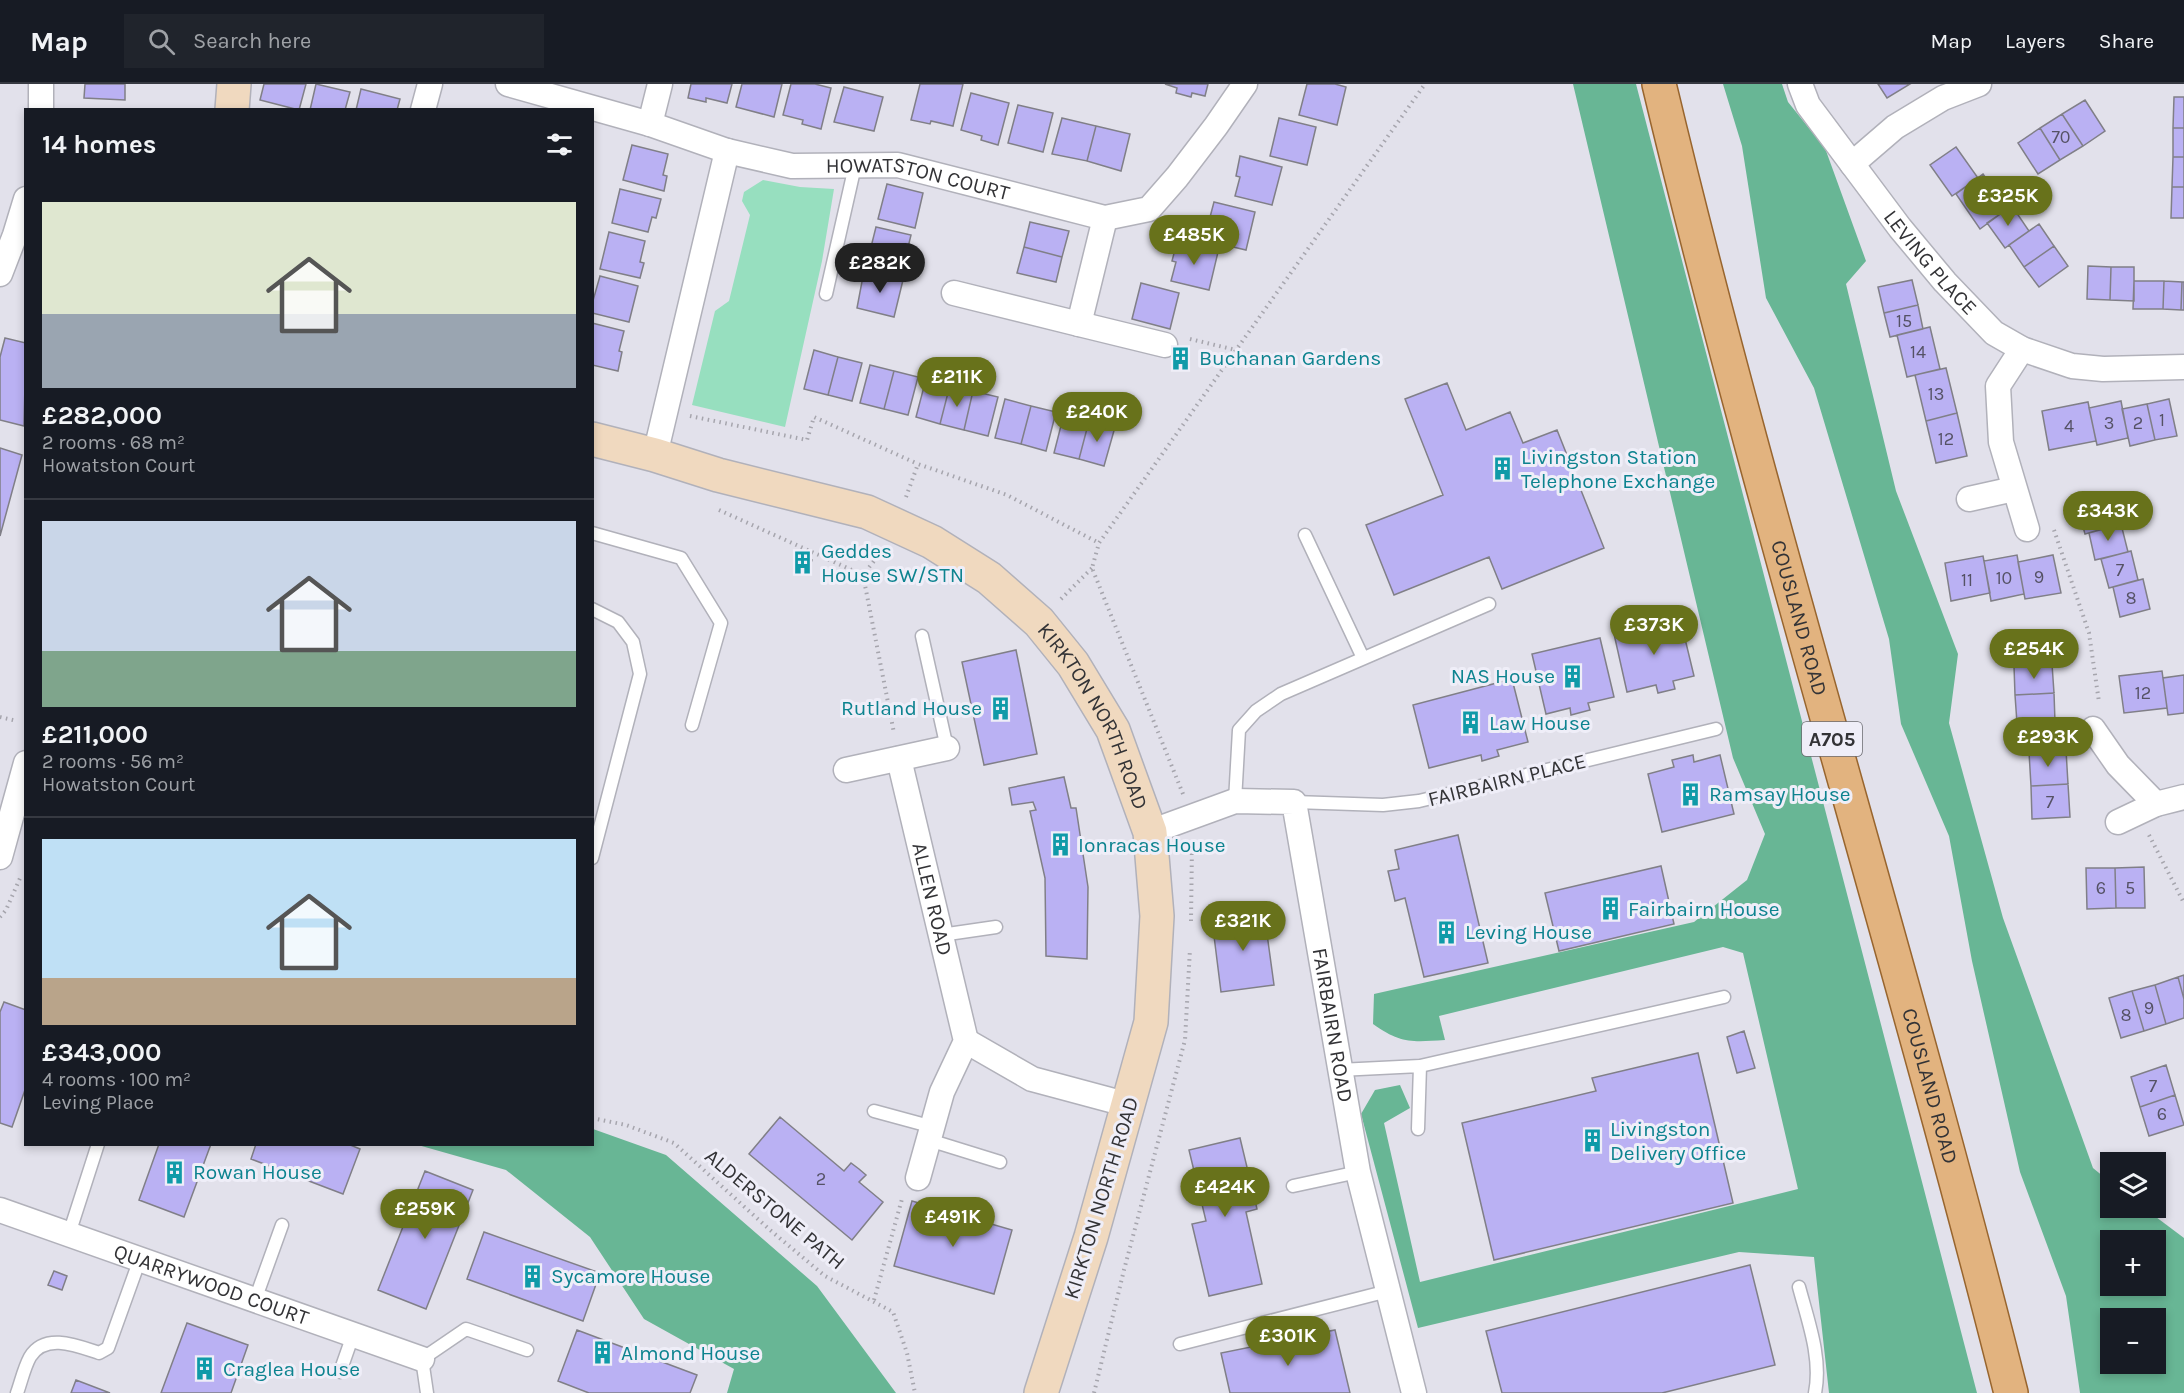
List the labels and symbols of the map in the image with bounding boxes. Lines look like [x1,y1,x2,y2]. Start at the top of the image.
house number: 70 [2051,126,2071,148]
street label: HOWATSTON COURT [825,152,1013,205]
pin: £325K [1966,176,2050,227]
street label: LEVING PLACE [1879,205,1982,320]
pin: £485K [1152,215,1236,266]
pin: £282K [838,243,922,294]
house number: 15 [1896,310,1912,332]
house number: 14 [1910,341,1926,363]
building icon: Buchanan Gardens [1168,345,1194,371]
place label: Buchanan Gardens [1199,346,1381,370]
pin: £211K [915,357,999,408]
house number: 13 [1928,383,1944,405]
pin: £240K [1055,392,1139,443]
house number: 1 [2159,409,2165,431]
house number: 3 [2104,412,2114,434]
house number: 2 [2133,412,2143,434]
house number: 4 [2064,415,2074,437]
house number: 12 [1938,428,1954,450]
place label: Livingston Station Telephone Exchange [1521,445,1715,493]
building icon: Livingston Station Telephone Exchange [1490,456,1516,482]
pin: £343K [2066,491,2150,542]
street label: COUSLAND ROAD [1766,537,1832,698]
place label: Geddes House SW/STN [821,539,964,587]
building icon: Geddes House SW/STN [790,550,816,576]
house number: 7 [2116,559,2125,581]
house number: 9 [2034,566,2044,588]
house number: 10 [1996,567,2012,589]
house number: 11 [1961,569,1973,591]
house number: 8 [2125,587,2137,609]
pin: £373K [1612,605,1696,656]
street label: KIRKTON NORTH ROAD [1033,618,1153,813]
pin: £254K [1992,629,2076,680]
building icon: NAS House [1560,663,1586,689]
place label: NAS House [1451,664,1555,688]
house number: 12 [2135,682,2151,704]
building icon: Rutland House [987,695,1013,721]
place label: Rutland House [841,696,982,720]
building icon: Law House [1458,710,1484,736]
place label: Law House [1489,711,1591,735]
pin: £293K [2006,717,2090,768]
road number: A705 [1802,722,1862,756]
street label: FAIRBAIRN PLACE [1425,749,1589,811]
building icon: Ramsay House [1678,781,1704,807]
place label: Ramsay House [1709,782,1850,806]
house number: 7 [2046,791,2055,813]
building icon: Ionracas House [1047,832,1073,858]
place label: Ionracas House [1078,833,1226,857]
street label: ALLEN ROAD [907,840,957,958]
house number: 6 [2096,877,2106,899]
house number: 5 [2125,877,2135,899]
building icon: Fairbairn House [1597,896,1623,922]
place label: Fairbairn House [1628,897,1779,921]
pin: £321K [1201,901,1285,952]
building icon: Leving House [1434,919,1460,945]
place label: Leving House [1465,920,1592,944]
street label: FAIRBAIRN ROAD [1307,946,1358,1104]
house number: 9 [2144,997,2154,1019]
house number: 8 [2120,1004,2132,1026]
street label: COUSLAND ROAD [1897,1005,1963,1166]
house number: 7 [2149,1075,2158,1097]
street label: KIRKTON NORTH ROAD [1059,1094,1143,1302]
house number: 6 [2157,1103,2167,1125]
place label: Livingston Delivery Office [1610,1117,1746,1165]
building icon: Livingston Delivery Office [1579,1128,1605,1154]
street label: ALDERSTONE PATH [700,1144,850,1274]
building icon: Rowan House [162,1159,188,1185]
place label: Rowan House [193,1160,322,1184]
pin: £424K [1183,1167,1267,1218]
house number: 2 [816,1168,826,1190]
pin: £259K [383,1189,467,1240]
pin: £491K [911,1197,995,1248]
street label: QUARRYWOOD COURT [111,1239,312,1330]
building icon: Sycamore House [520,1263,546,1289]
place label: Sycamore House [551,1264,710,1288]
pin: £301K [1246,1316,1330,1367]
building icon: Almond House [590,1340,616,1366]
place label: Almond House [621,1341,760,1365]
building icon: Craglea House [192,1356,218,1382]
place label: Craglea House [223,1357,360,1381]

